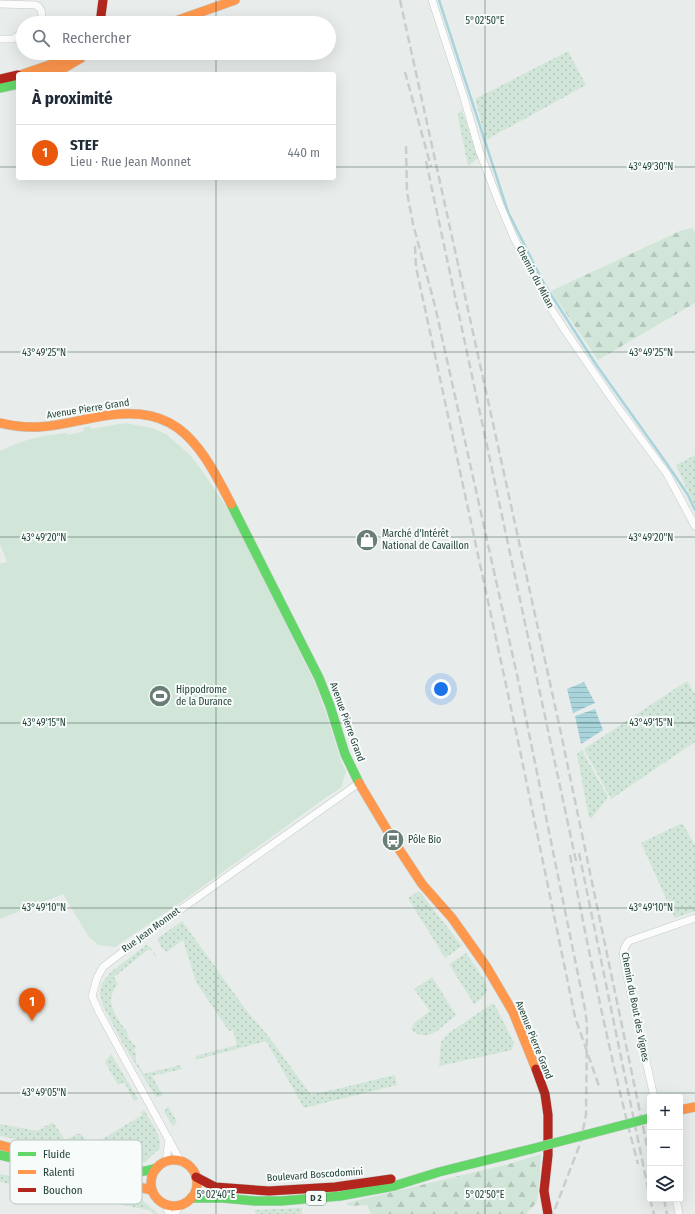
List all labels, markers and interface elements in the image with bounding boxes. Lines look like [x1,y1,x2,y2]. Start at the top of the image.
text: 5°02'50"E [466,15,505,27]
search box [16,16,336,60]
icon: search [30,27,52,49]
text: Rechercher [62,29,131,47]
text: À proximité [32,88,113,109]
text: STEF [70,136,99,154]
text: 1 [42,145,48,160]
text: 440 m [288,145,320,160]
text: Lieu · Rue Jean Monnet [70,154,191,169]
text: 43°49'30"N [629,161,673,173]
street label: Chemin du Mitan [514,244,556,310]
text: 43°49'25"N [22,347,66,359]
text: 43°49'25"N [629,347,673,359]
street label: Avenue Pierre Grand [46,397,130,421]
shop icon: Marché d'Intérêt National de Cavaillon [354,527,380,553]
place label: Marché d'Intérêt National de Cavaillon [382,528,469,552]
text: 43°49'20"N [22,532,66,544]
text: 43°49'20"N [629,532,673,544]
your location [431,679,451,699]
street label: Avenue Pierre Grand [327,681,367,763]
sports icon: Hippodrome de la Durance [147,683,173,709]
place label: Hippodrome de la Durance [176,684,232,708]
text: 43°49'15"N [22,717,66,729]
text: 43°49'15"N [629,717,673,729]
bus stop icon: Pôle Bio [380,827,406,853]
place label: Pôle Bio [408,834,441,846]
text: 43°49'10"N [22,902,66,914]
text: 43°49'10"N [629,902,673,914]
street label: Rue Jean Monnet [119,904,183,955]
street label: Chemin du Bout des Vignes [618,951,652,1063]
pin: 1 [19,988,45,1021]
street label: Avenue Pierre Grand [513,999,555,1081]
text: 43°49'05"N [22,1087,66,1099]
map controls [647,1094,683,1202]
button: + [647,1094,683,1130]
button: − [647,1130,683,1166]
legend [10,1140,142,1204]
text: Fluide [43,1148,70,1161]
text: Ralenti [43,1166,75,1179]
street label: Boulevard Boscodomini [266,1166,364,1184]
button: layers [647,1166,683,1202]
text: Bouchon [43,1184,83,1197]
text: 5°02'40"E [197,1189,236,1201]
text: 5°02'50"E [466,1189,505,1201]
road number: D 2 [306,1191,326,1205]

